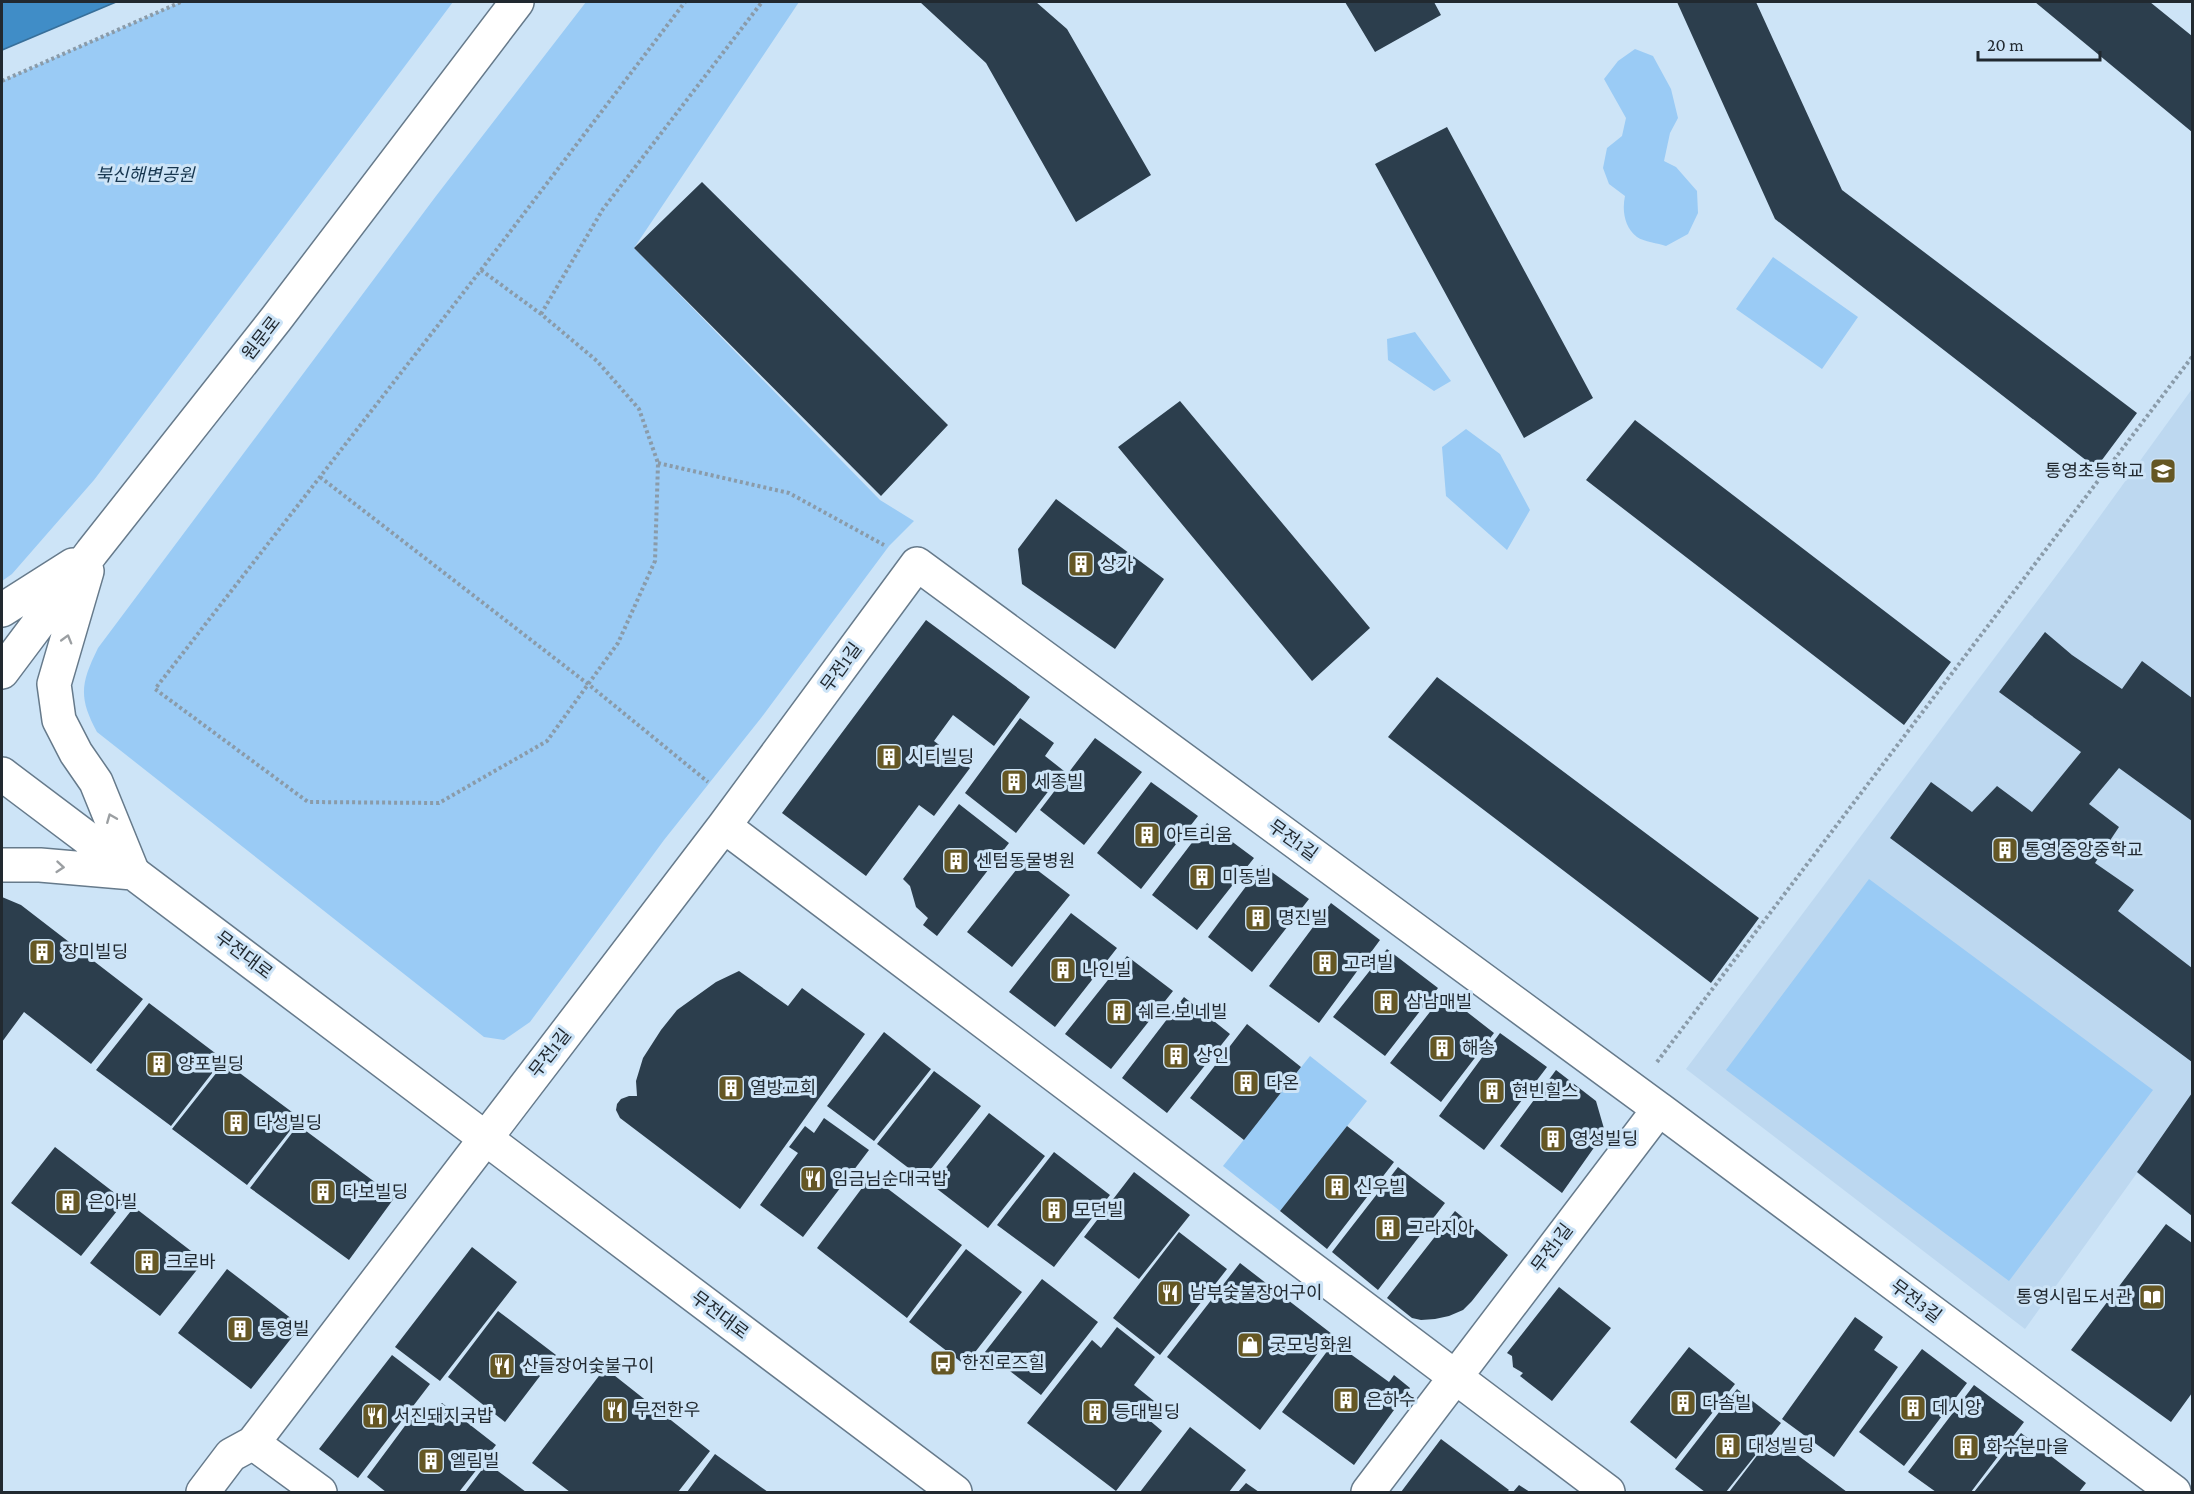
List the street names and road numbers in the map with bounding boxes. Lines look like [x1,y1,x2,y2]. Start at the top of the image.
street label: 원문로 [238,312,284,364]
street label: 무전1길 [817,639,865,695]
street label: 무전1길 [1265,816,1321,864]
street label: 무전대로 [212,927,276,983]
street label: 무전1길 [525,1025,575,1081]
street label: 무전1길 [1527,1220,1577,1276]
street label: 무전3길 [1887,1275,1945,1327]
street label: 무전대로 [688,1287,752,1343]

